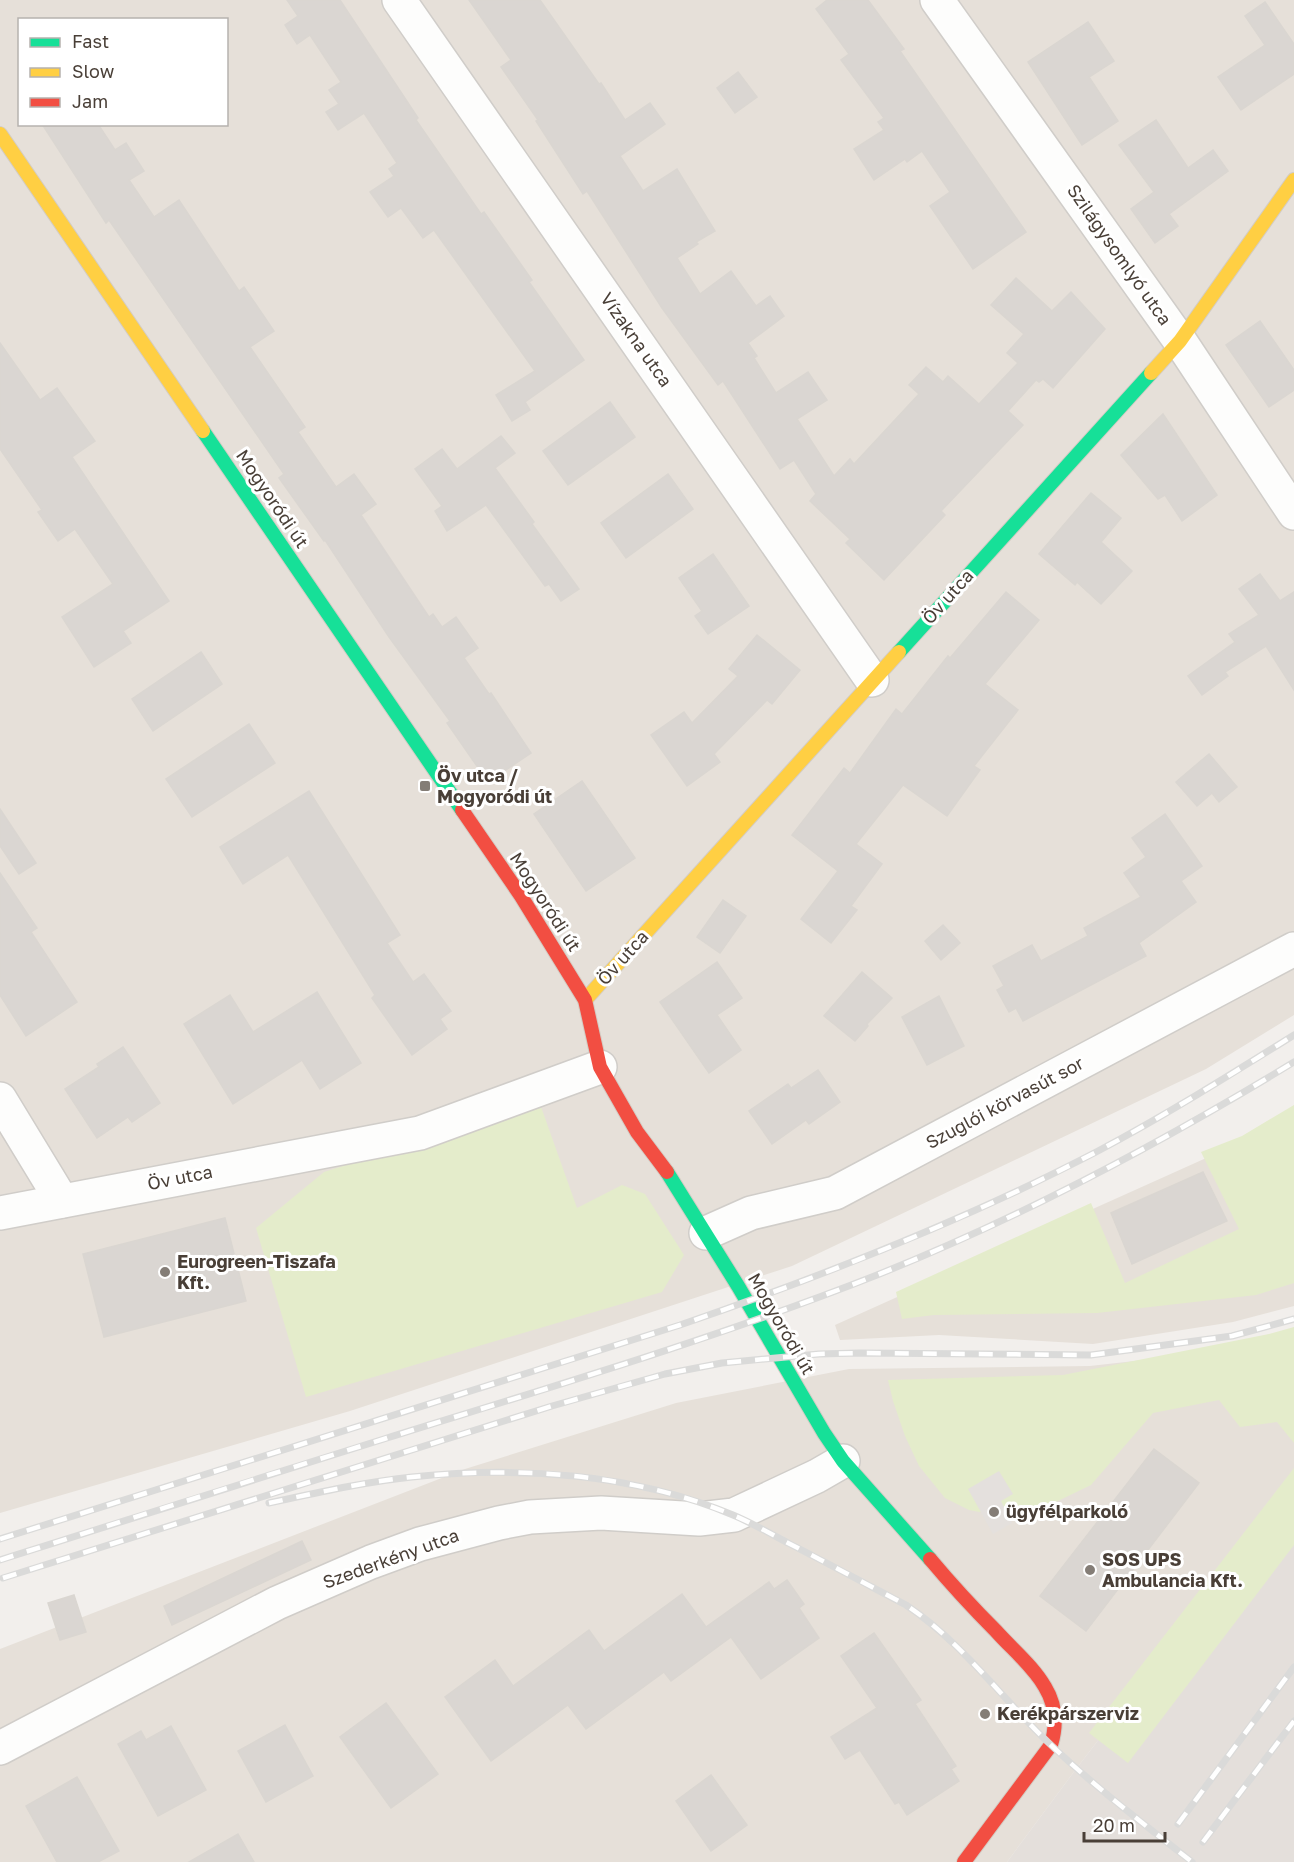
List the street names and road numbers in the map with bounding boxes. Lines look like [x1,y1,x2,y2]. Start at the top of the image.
street label: Szilágysomlyó utca [1063,180,1177,329]
street label: Vízakna utca [596,288,677,391]
street label: Mogyoródi út [232,445,314,552]
street label: Öv utca [917,564,978,628]
street label: Mogyoródi út [506,848,586,955]
street label: Öv utca [592,925,653,989]
street label: Szuglói körvasút sor [922,1051,1087,1153]
street label: Öv utca [145,1160,214,1194]
street label: Mogyoródi út [744,1269,820,1378]
street label: Szederkény utca [320,1523,462,1593]

